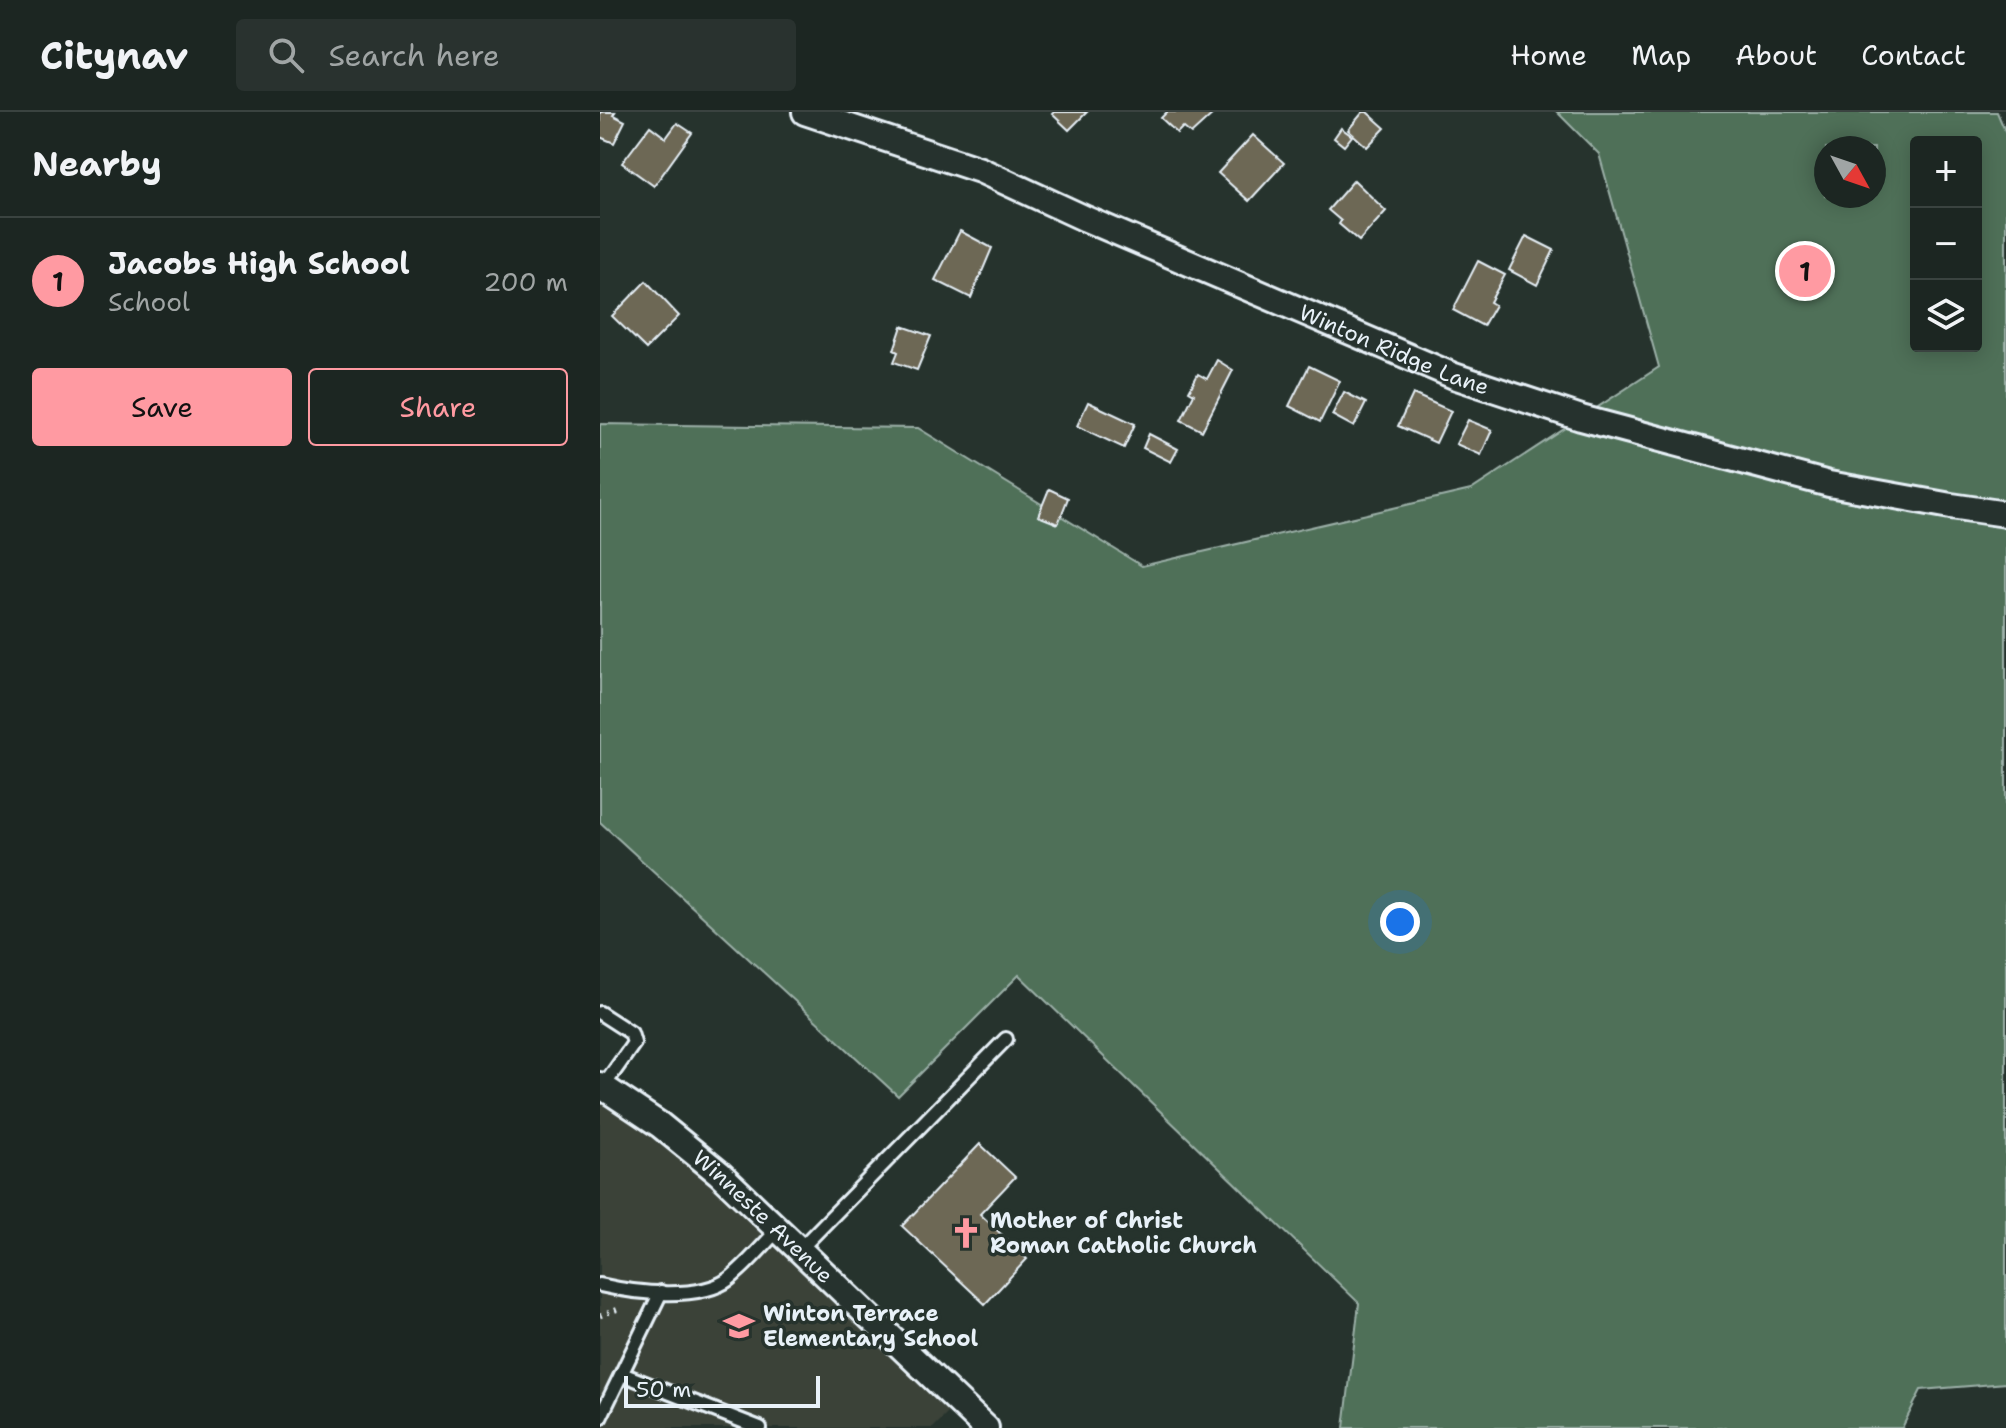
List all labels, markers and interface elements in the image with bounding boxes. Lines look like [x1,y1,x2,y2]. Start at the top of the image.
search box [236,19,796,91]
text: Citynav [40,30,188,81]
icon: search [264,33,308,77]
text: Search here [328,35,500,76]
text: Home [1510,36,1587,74]
text: Map [1631,36,1691,74]
text: About [1735,36,1817,74]
text: Contact [1861,36,1966,74]
north arrow [1814,136,1886,208]
map controls [1910,136,1982,352]
button: + [1910,136,1982,208]
text: Nearby [32,141,162,187]
button: − [1910,208,1982,280]
pin: 1 [1779,241,1831,301]
text: Jacobs High School [108,243,410,284]
text: 1 [52,264,64,299]
text: 200 m [483,264,568,299]
button: layers [1910,280,1982,352]
text: School [108,284,190,319]
street label: Winton Ridge Lane [1295,297,1493,401]
button: Save [32,368,292,446]
button: Share [308,368,568,446]
your location [1380,902,1420,942]
street label: Winneste Avenue [687,1143,840,1289]
place label: Mother of Christ Roman Catholic Church [990,1206,1257,1260]
church icon: Mother of Christ Roman Catholic Church [949,1216,983,1250]
place label: Winton Terrace Elementary School [763,1299,979,1353]
school or university icon: Winton Terrace Elementary School [722,1309,756,1343]
scale bar [624,1372,820,1408]
text: 50 m [636,1375,691,1404]

